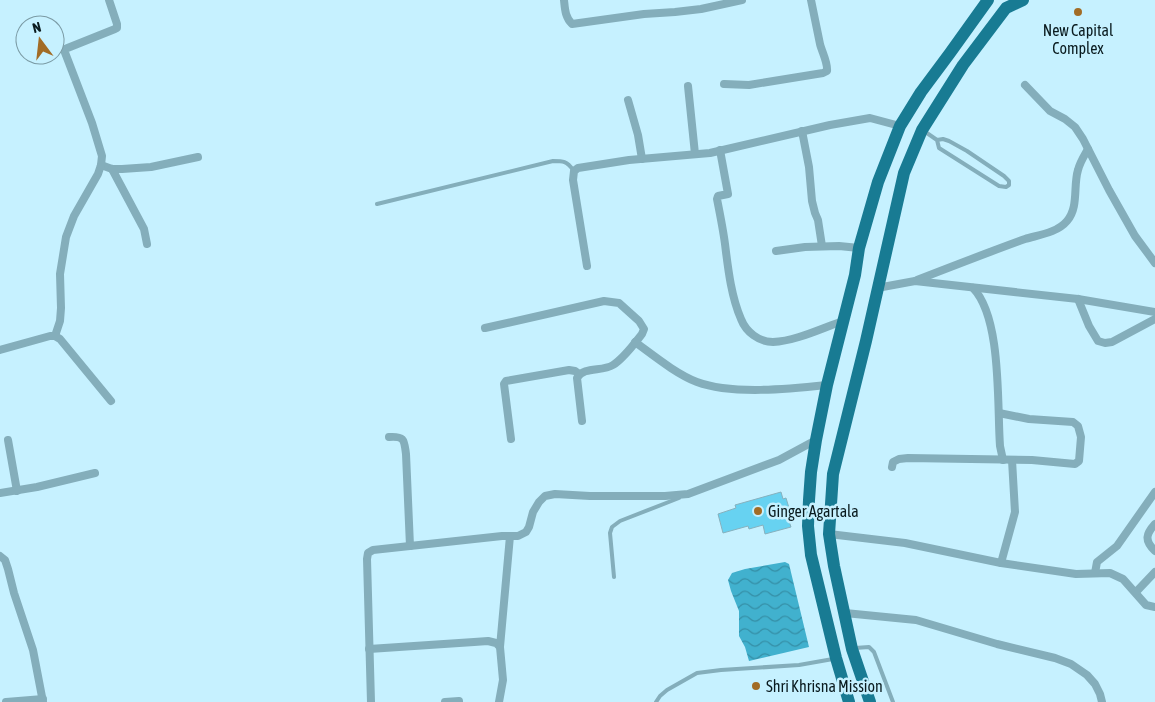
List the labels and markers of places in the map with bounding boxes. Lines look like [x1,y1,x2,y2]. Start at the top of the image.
marker: New Capital Complex [1072,6,1084,18]
place label: New Capital Complex [1043,21,1114,58]
place label: Ginger Agartala [768,502,859,521]
marker: Ginger Agartala [752,505,764,517]
place label: Shri Khrisna Mission [766,677,883,695]
marker: Shri Khrisna Mission [750,680,762,692]

